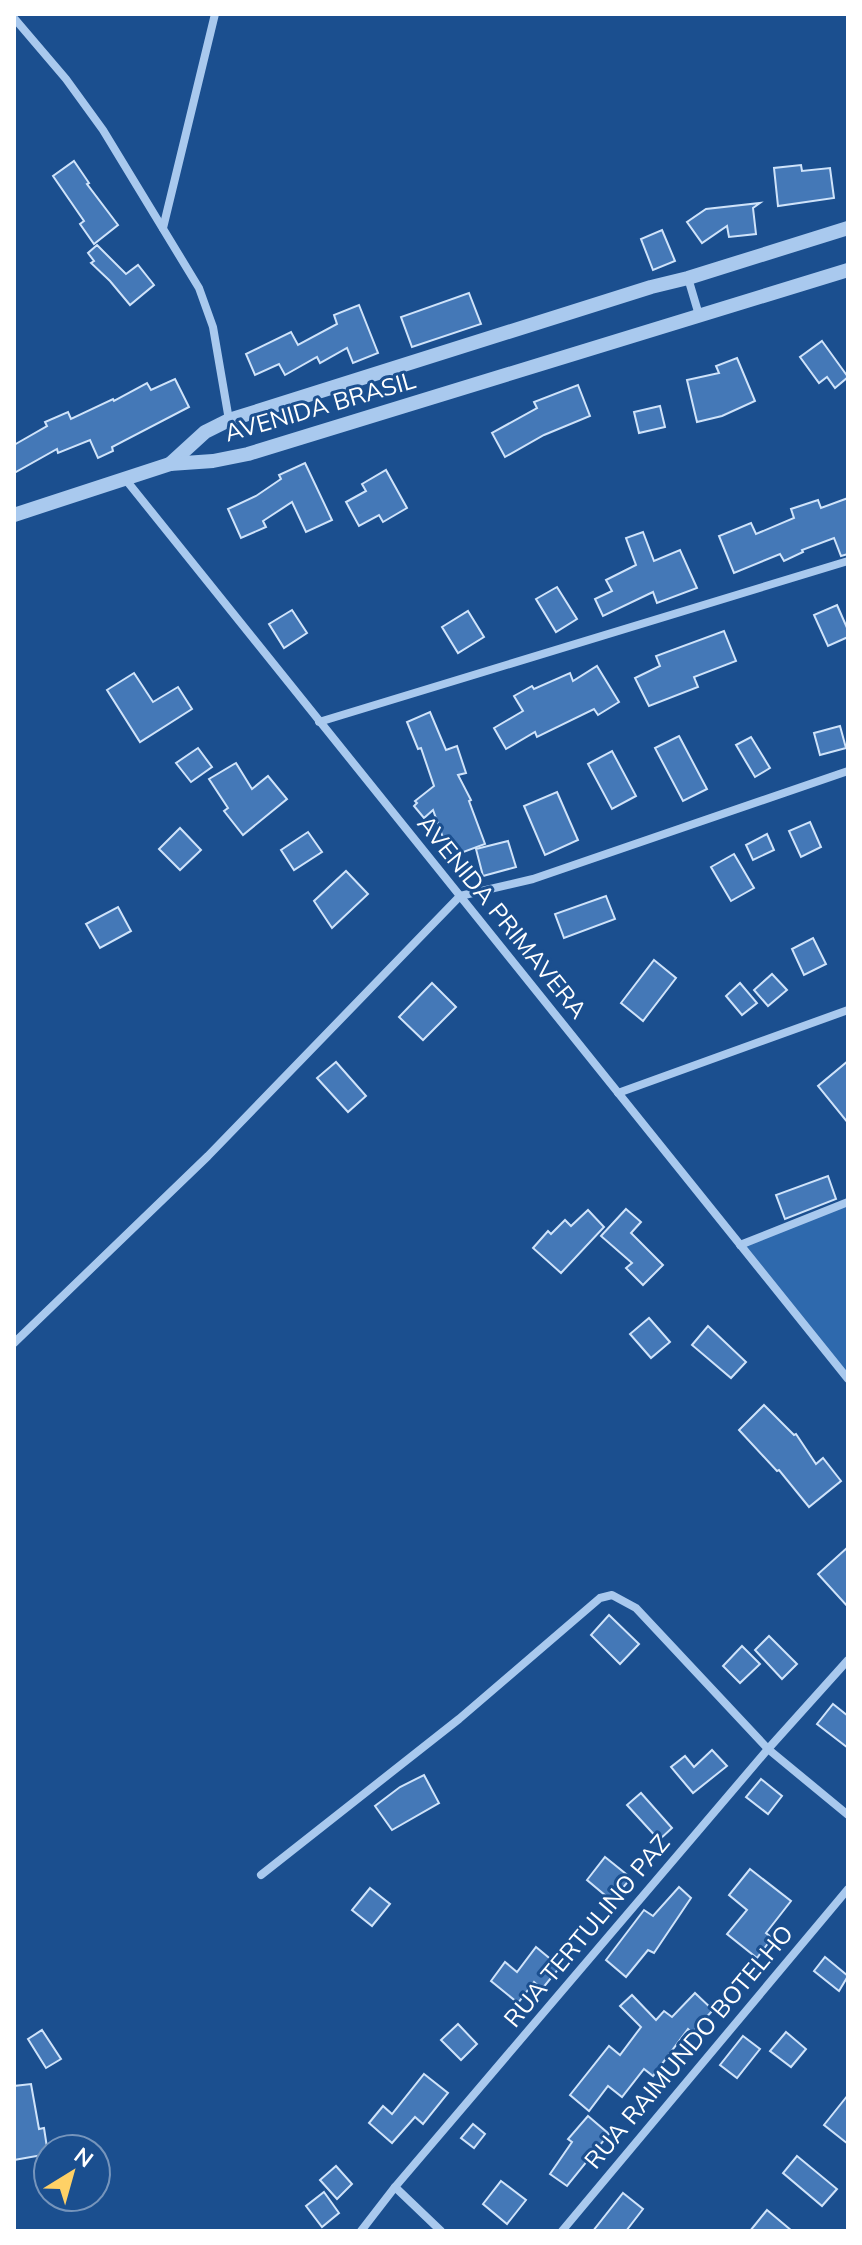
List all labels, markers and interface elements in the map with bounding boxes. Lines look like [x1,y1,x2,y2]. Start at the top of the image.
street label: AVENIDA BRASIL [221,364,419,448]
street label: AVENIDA PRIMAVERA [411,809,594,1024]
street label: RUA TERTULINO PAZ [497,1828,676,2033]
street label: RUA RAIMUNDO BOTELHO [577,1918,799,2174]
north arrow [32,2133,112,2213]
text: N [69,2141,99,2173]

